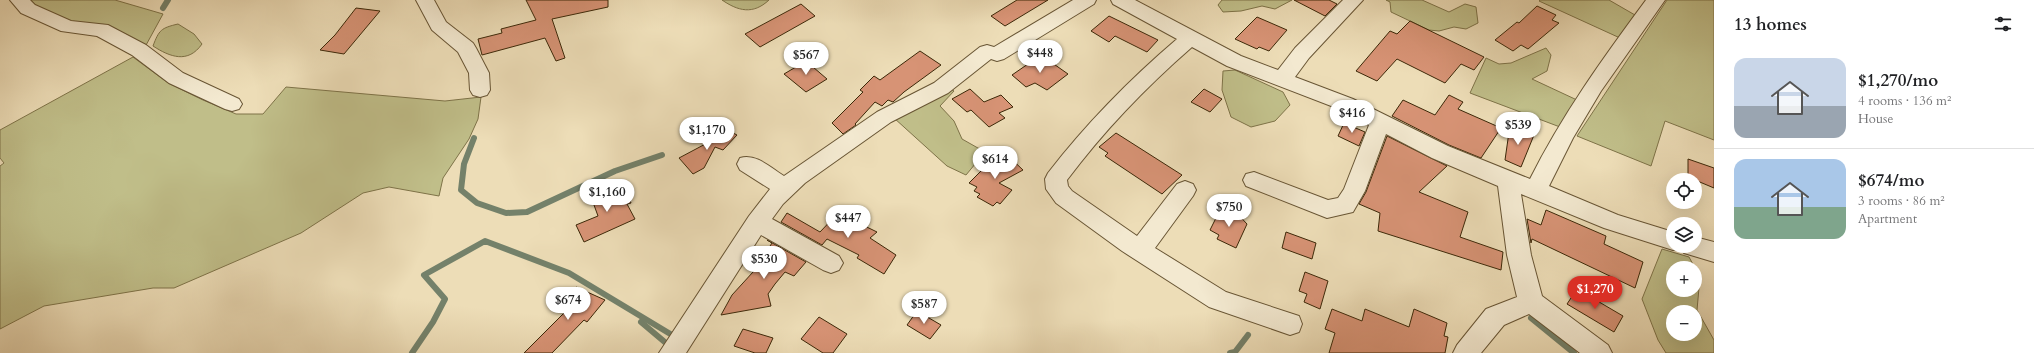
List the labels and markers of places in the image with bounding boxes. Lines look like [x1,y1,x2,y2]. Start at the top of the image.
pin: $448 [1016,40,1064,74]
pin: $567 [782,42,830,76]
pin: $416 [1328,100,1376,134]
pin: $539 [1494,112,1542,146]
pin: $1,170 [674,117,740,151]
pin: $614 [971,146,1019,180]
pin: $1,160 [574,179,640,213]
pin: $750 [1205,194,1253,228]
pin: $447 [824,205,872,239]
pin: $530 [740,246,788,280]
pin: $1,270 [1562,276,1628,310]
pin: $674 [544,287,592,321]
pin: $587 [900,291,948,325]

